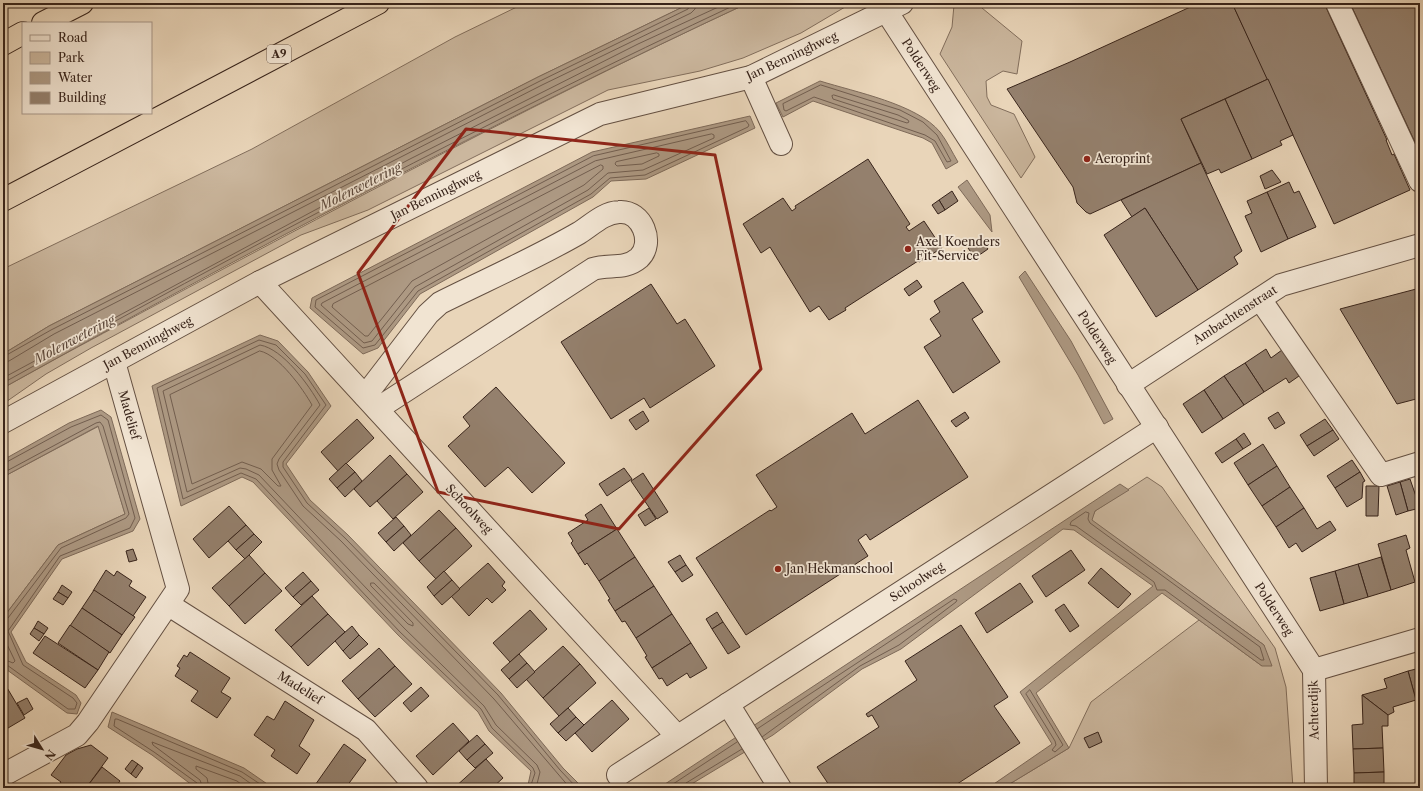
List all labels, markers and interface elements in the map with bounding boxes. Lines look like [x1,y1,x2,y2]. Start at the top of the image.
legend [22,22,152,114]
street label: Jan Benninghweg [742,28,840,84]
text: Road [58,30,88,45]
street label: Polderweg [899,35,944,95]
road number: A9 [267,45,291,63]
text: Park [58,50,85,65]
text: Water [57,70,92,85]
text: Building [58,90,106,105]
place label: Aeroprint [1094,151,1151,166]
marker: Aeroprint [1082,154,1092,164]
water label: Molenwetering [315,158,405,214]
street label: Jan Benninghweg [386,166,484,224]
place label: Axel Koenders Fit-Service [915,234,1000,263]
marker: Axel Koenders Fit-Service [903,244,913,254]
street label: Ambachtenstraat [1189,281,1280,348]
street label: Polderweg [1075,307,1120,367]
water label: Molenwetering [29,310,119,368]
street label: Jan Benninghweg [99,312,195,373]
street label: Madelief [115,388,144,443]
street label: Schoolweg [443,481,496,537]
street label: Schoolweg [887,558,947,605]
place label: Jan Hekmanschool [784,561,894,576]
marker: Jan Hekmanschool [773,564,783,574]
street label: Polderweg [1252,579,1297,639]
street label: Madelief [275,668,327,708]
street label: Achterdijk [1305,679,1322,741]
north arrow [22,729,62,769]
text: N [41,747,58,763]

